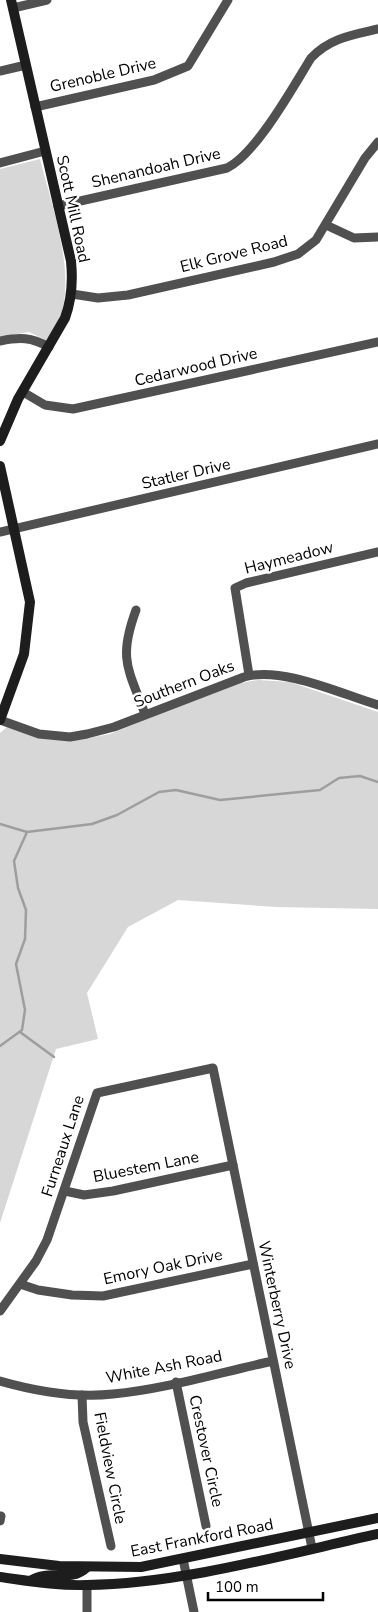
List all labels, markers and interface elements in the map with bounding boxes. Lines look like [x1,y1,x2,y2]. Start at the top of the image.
street label: Grenoble Drive [48,52,158,98]
street label: Shenandoah Drive [89,142,223,194]
street label: Scott Mill Road [51,153,95,265]
street label: Elk Grove Road [178,230,290,278]
street label: Cedarwood Drive [132,342,260,392]
street label: Statler Drive [139,453,233,495]
street label: Haymeadow [242,536,336,580]
street label: Southern Oaks [131,655,237,713]
street label: Furneaux Lane [36,1092,90,1200]
street label: Bluestem Lane [91,1146,201,1188]
street label: Winterberry Drive [253,1239,301,1371]
street label: Emory Oak Drive [101,1244,225,1290]
street label: White Ash Road [104,1345,224,1389]
street label: Crestover Circle [183,1393,229,1509]
street label: Fieldview Circle [88,1410,132,1526]
street label: East Frankford Road [129,1513,275,1563]
scale bar [208,1570,323,1602]
text: 100 m [215,1577,259,1597]

